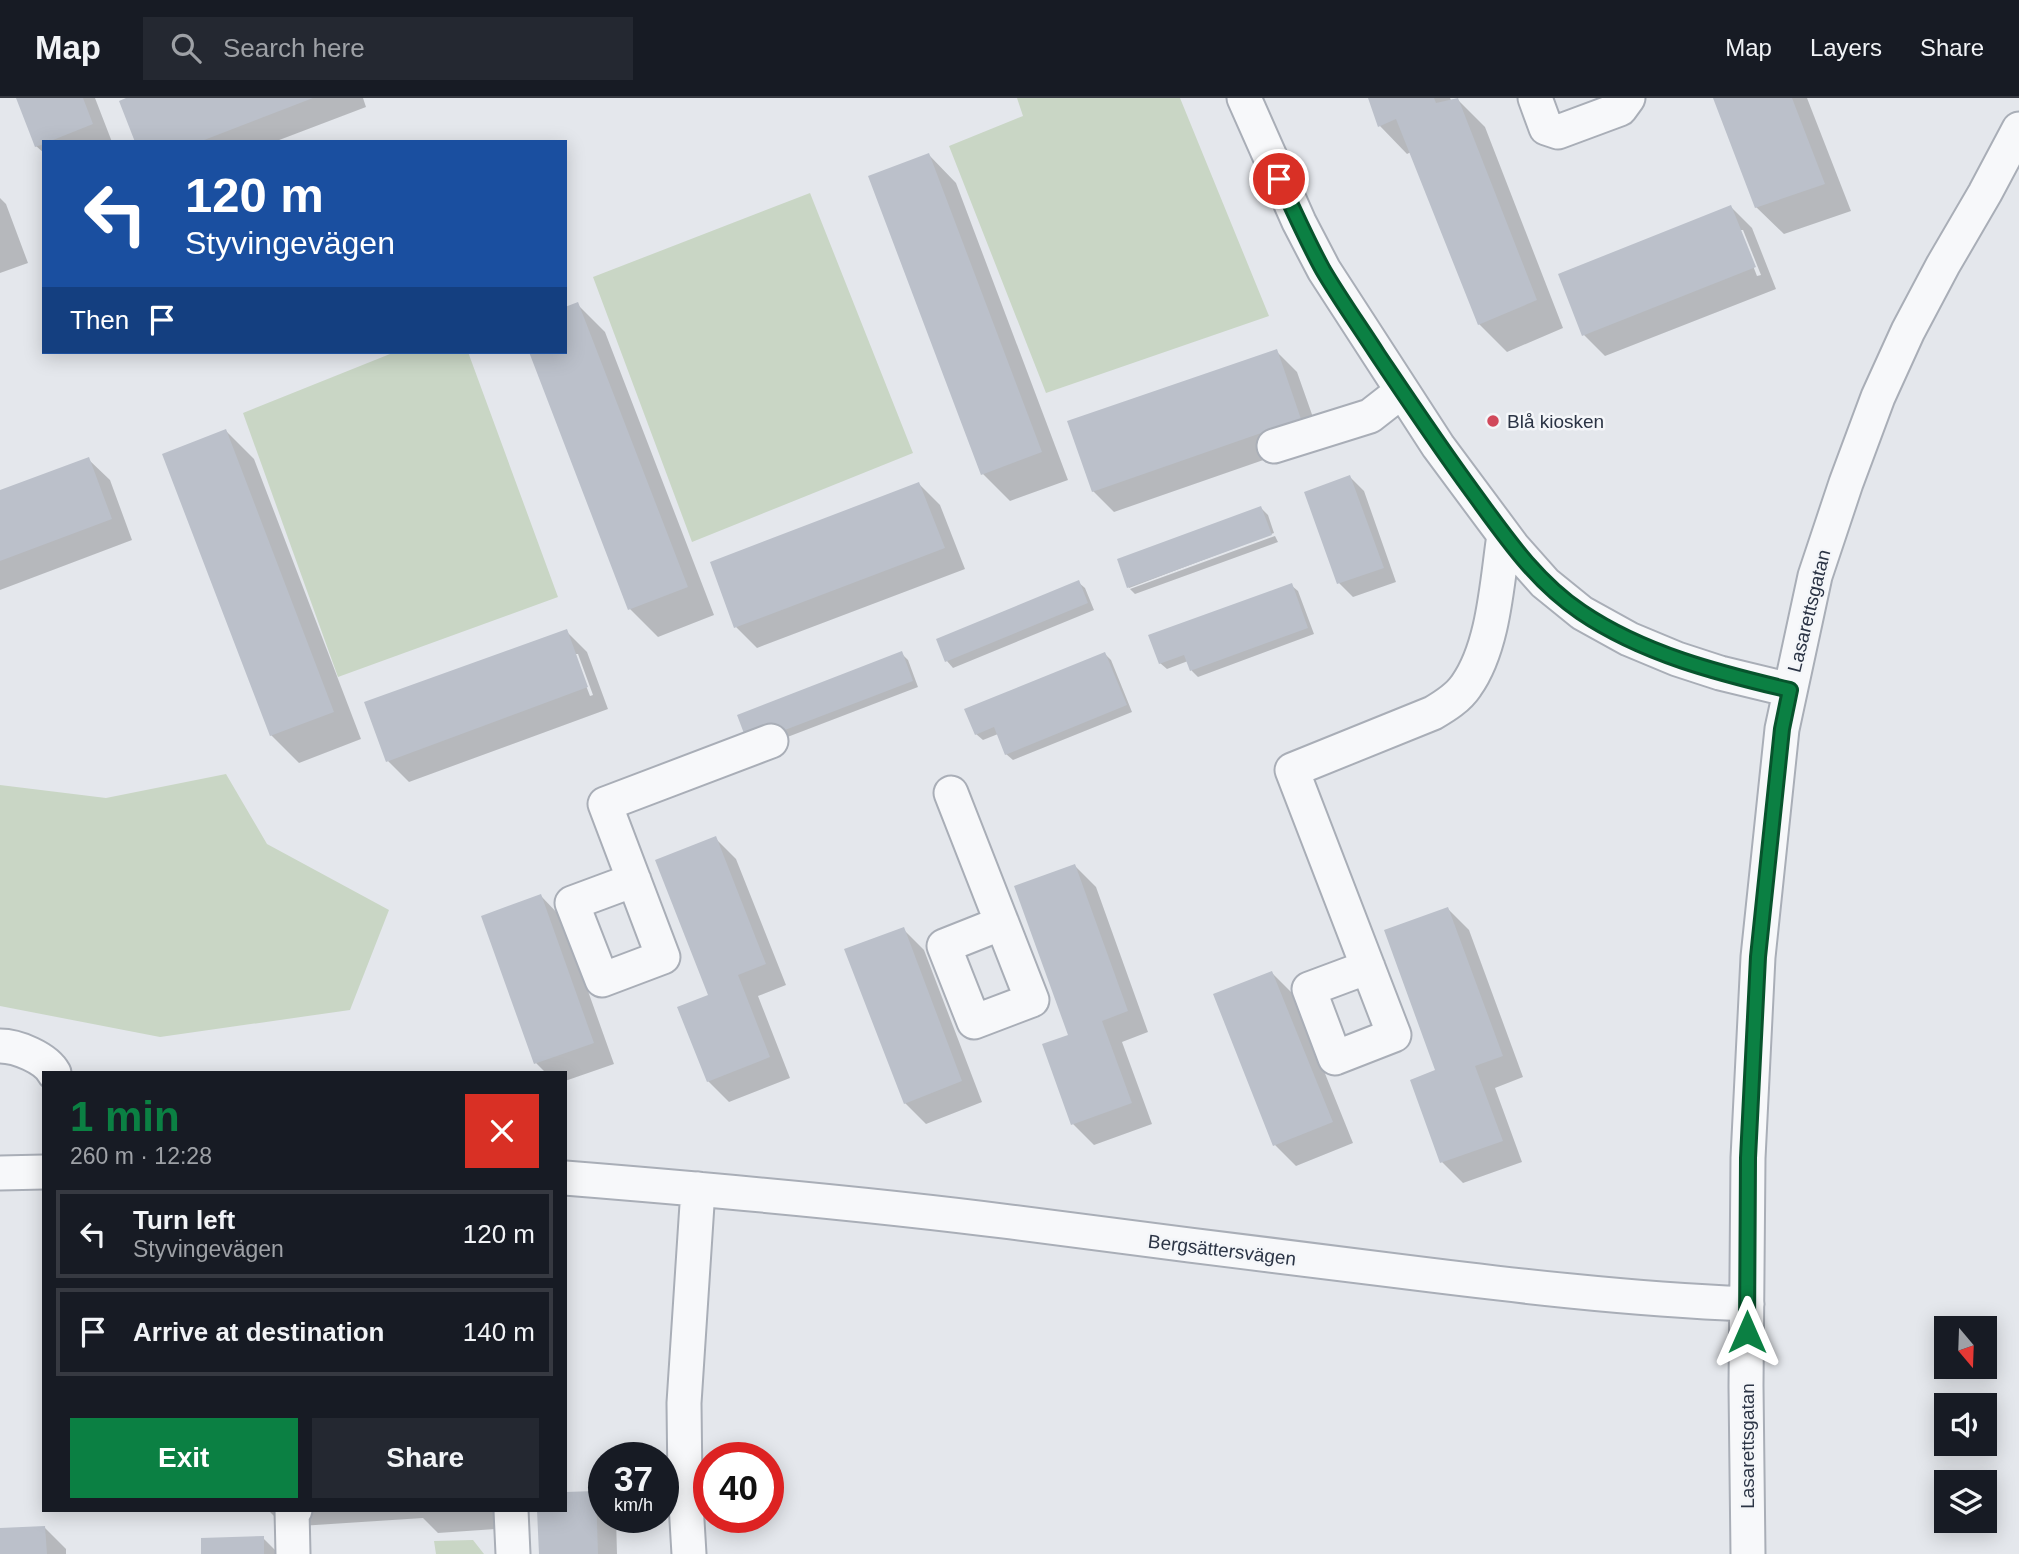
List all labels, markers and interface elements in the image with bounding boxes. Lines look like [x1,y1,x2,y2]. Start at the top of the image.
search box [143,17,633,80]
text: Map [35,29,101,66]
icon: search [167,29,205,67]
text: Search here [223,33,365,63]
text: Map [1725,34,1772,61]
text: Layers [1810,34,1882,61]
text: Share [1920,34,1984,61]
pin [1249,149,1309,209]
icon: arrive [1260,160,1298,198]
icon: left [70,168,161,259]
text: 120 m [185,168,324,222]
text: Styvingevägen [185,225,395,261]
icon: arrive [143,301,181,339]
text: Then [70,305,129,335]
place label: Blå kiosken [1507,411,1604,432]
marker: Blå kiosken [1485,413,1501,429]
street label: Lasarettsgatan [1784,547,1834,675]
text: 1 min [70,1093,180,1140]
button: close [465,1094,539,1168]
text: 260 m · 12:28 [70,1143,212,1169]
text: Turn left [133,1205,235,1235]
icon: left [74,1215,112,1253]
text: 120 m [463,1219,535,1249]
street label: Bergsättersvägen [1147,1231,1297,1269]
text: Styvingevägen [133,1236,284,1262]
position arrow [1710,1295,1784,1369]
icon: arrive [74,1313,112,1351]
north arrow [1934,1316,1997,1379]
map controls [1934,1316,1997,1533]
text: Arrive at destination [133,1317,384,1347]
text: 140 m [463,1317,535,1347]
street label: Lasarettsgatan [1737,1383,1758,1509]
button: sound [1934,1393,1997,1456]
button: Exit [70,1418,298,1498]
button: Share [312,1418,539,1498]
speed limit sign: 40 [693,1442,784,1533]
text: 37 [614,1459,653,1498]
button: layers [1934,1470,1997,1533]
text: km/h [614,1495,653,1515]

